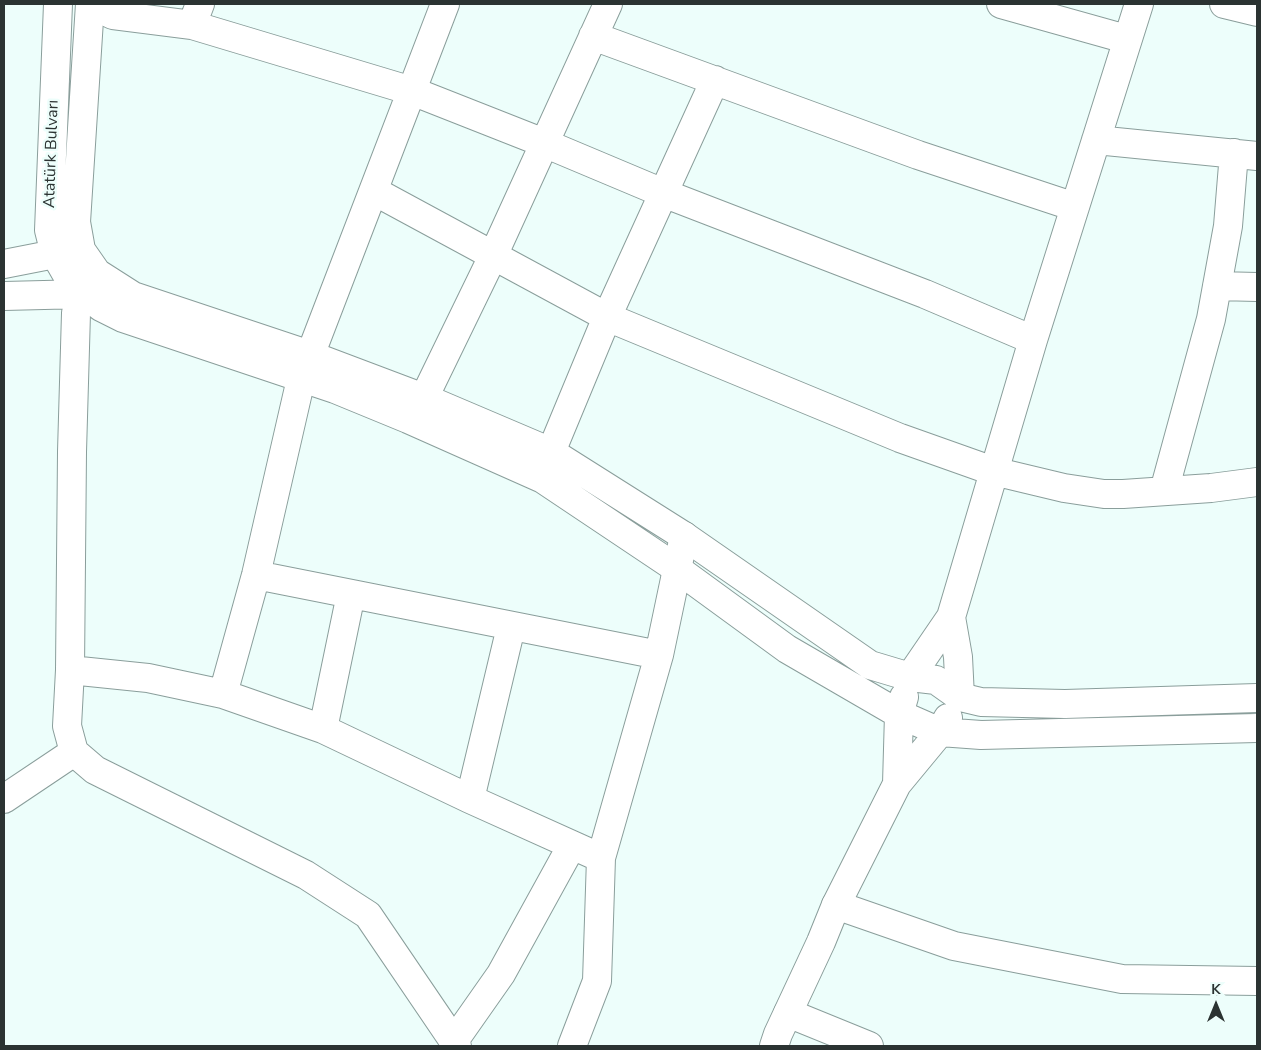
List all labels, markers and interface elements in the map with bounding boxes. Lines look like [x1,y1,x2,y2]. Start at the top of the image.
street label: Atatürk Bulvarı [41,100,63,208]
north arrow [1191,980,1241,1030]
text: K [1211,980,1221,999]

